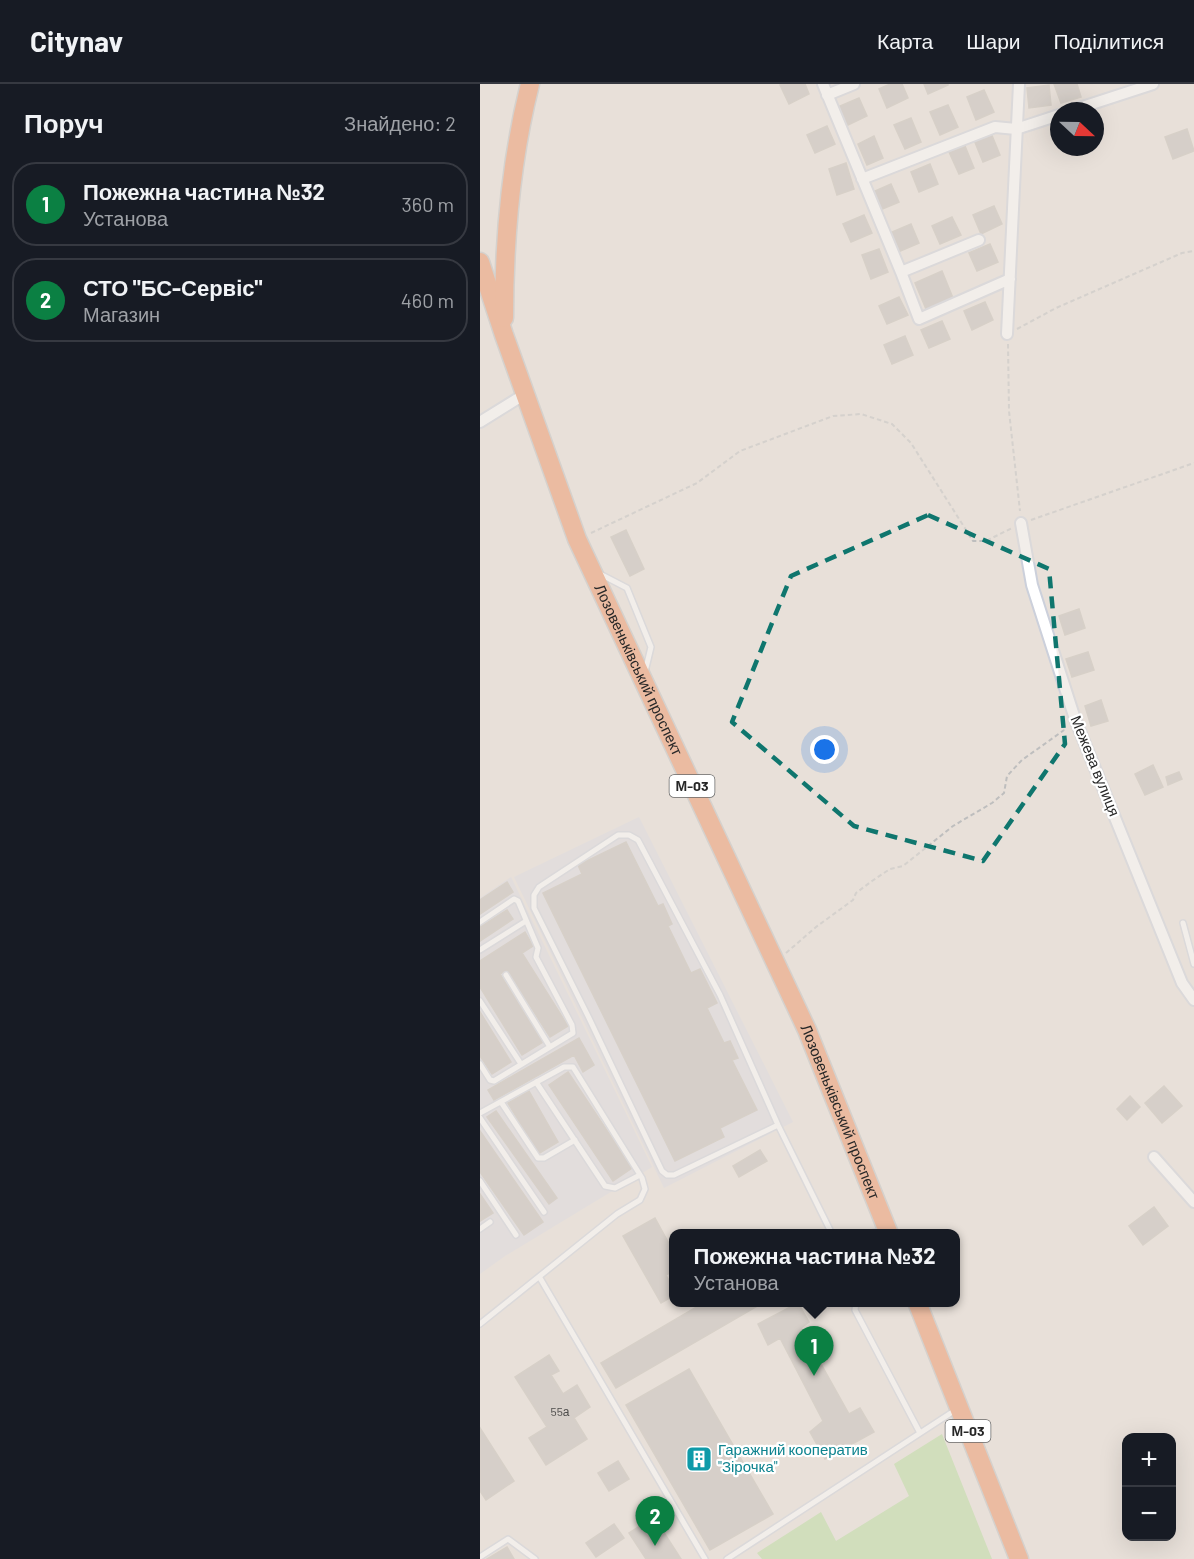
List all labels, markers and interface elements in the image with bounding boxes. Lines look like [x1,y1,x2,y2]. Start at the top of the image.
text: Citynav [30,24,123,58]
text: Карта [877,28,933,53]
text: Шари [966,28,1021,53]
text: Поділитися [1054,28,1164,53]
north arrow [1050,102,1104,156]
text: Поруч [24,107,104,138]
text: Знайдено: 2 [344,111,456,135]
text: Пожежна частина №32 [83,178,325,204]
text: 1 [42,192,49,216]
text: 360 m [402,192,454,216]
text: Установа [83,206,168,230]
text: СТО "БС-Сервіс" [83,274,262,300]
text: 2 [40,288,51,312]
text: 460 m [401,288,454,312]
text: Магазин [83,302,160,326]
street label: Лозовеньківський проспект [591,581,687,758]
street label: Межева вулиця [1068,713,1124,819]
your location [810,735,839,764]
road number: М-03 [670,775,714,797]
street label: Лозовеньківський проспект [798,1021,884,1202]
popup [669,1229,960,1307]
text: Пожежна частина №32 [694,1242,935,1268]
text: Установа [694,1270,779,1294]
pin: 1 [794,1326,834,1376]
house number: 55а [550,1404,570,1418]
road number: М-03 [946,1420,990,1442]
map controls [1122,1433,1176,1541]
button: + [1122,1433,1176,1487]
place label: Гаражний кооператив "Зірочка" [718,1440,868,1475]
building icon: Гаражний кооператив "Зірочка" [684,1444,714,1474]
button: − [1122,1487,1176,1541]
pin: 2 [636,1496,675,1546]

